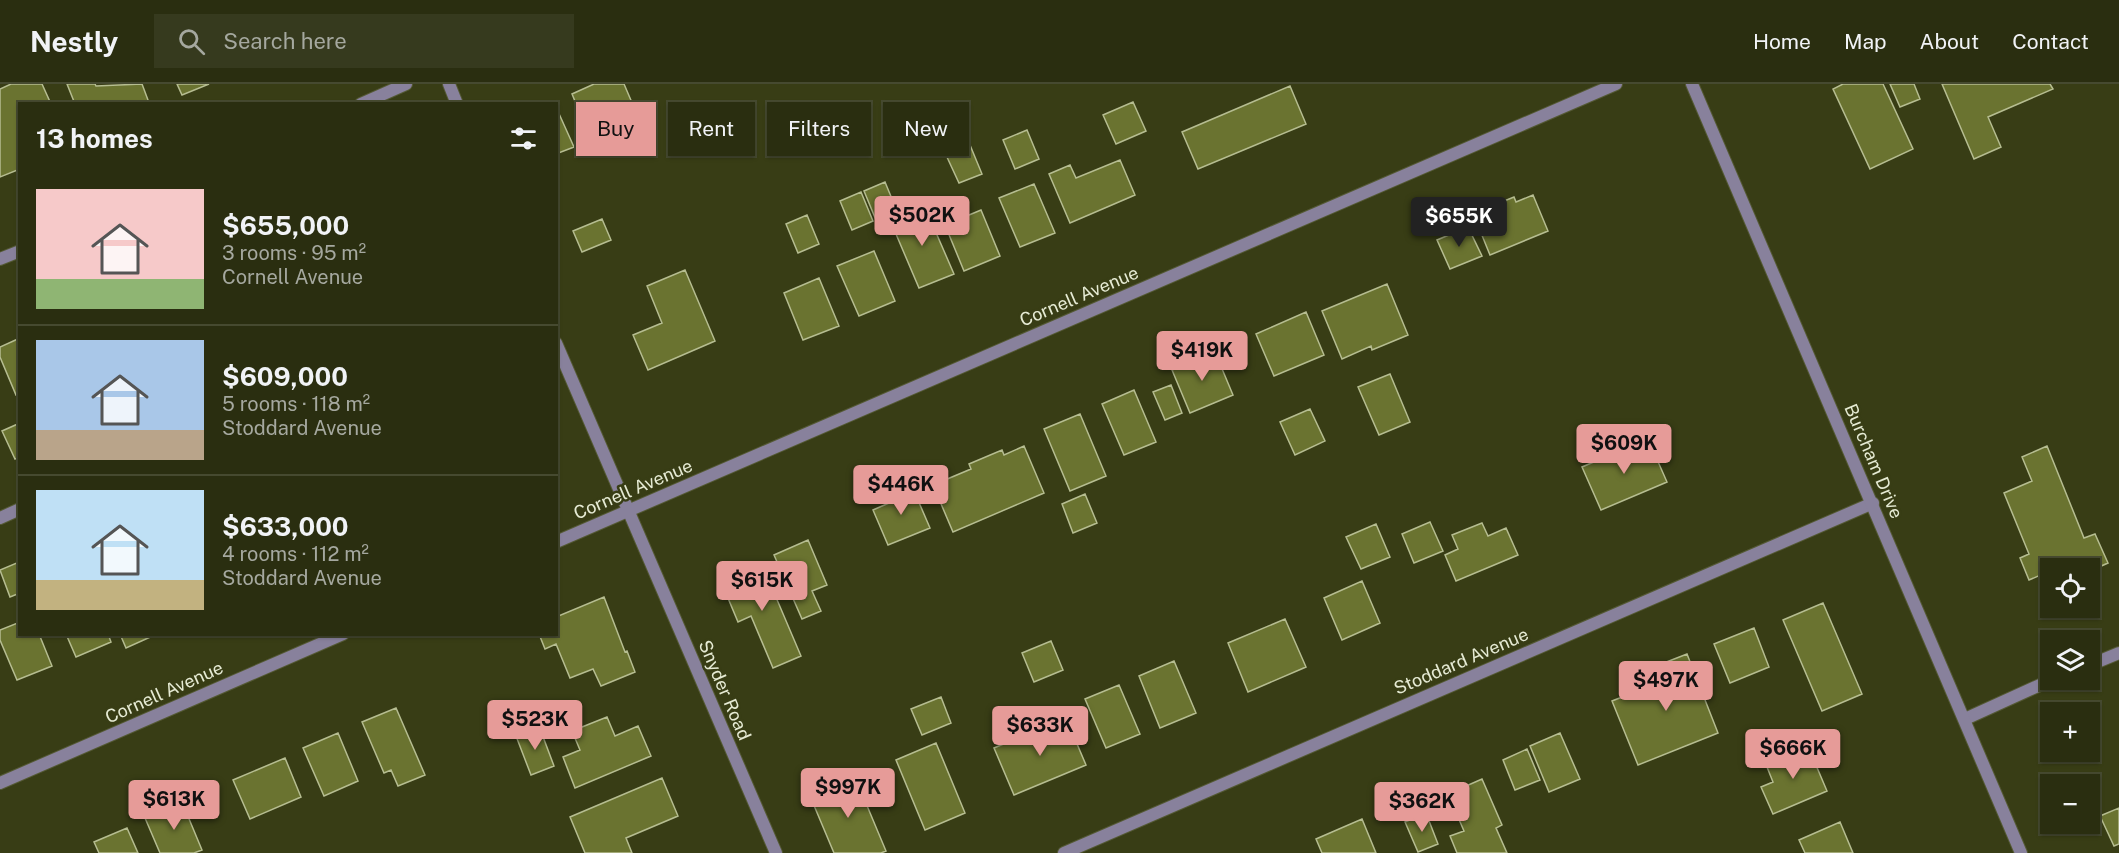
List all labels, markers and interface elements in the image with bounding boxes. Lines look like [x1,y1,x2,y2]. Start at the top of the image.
search box [154,14,574,68]
text: Nestly [30,25,118,58]
icon: search [175,25,208,58]
text: Search here [223,28,347,54]
text: Home [1753,29,1811,54]
text: Map [1844,29,1887,54]
text: About [1920,29,1979,54]
text: Contact [2012,29,2089,54]
chip: Buy [576,102,656,156]
chip: Rent [668,102,755,156]
chip: Filters [767,102,871,156]
chip: New [883,102,969,156]
icon: filters [507,122,540,155]
text: 13 homes [36,123,153,154]
pin: $502K [880,196,964,247]
pin: $655K [1417,197,1501,248]
text: $502K [888,203,956,227]
text: $655K [1425,204,1493,228]
text: $655,000 [222,210,349,241]
icon: home [84,213,156,285]
text: 3 rooms · 95 m² [222,241,366,265]
street label: Cornell Avenue [1016,262,1142,330]
text: Cornell Avenue [222,265,363,289]
pin: $419K [1160,331,1244,382]
text: $419K [1171,338,1233,362]
text: $609,000 [222,361,348,392]
icon: home [84,364,156,436]
text: 5 rooms · 118 m² [222,392,370,416]
street label: Burcham Drive [1840,401,1908,521]
text: Stoddard Avenue [222,416,382,440]
pin: $609K [1582,424,1666,475]
text: $609K [1590,431,1658,455]
street label: Cornell Avenue [570,455,696,523]
pin: $446K [859,465,943,516]
text: $446K [867,472,935,496]
text: $633,000 [222,511,349,542]
icon: home [84,514,156,586]
text: 4 rooms · 112 m² [222,542,369,566]
map controls [2040,558,2100,834]
button: locate [2040,558,2100,618]
pin: $615K [720,561,804,612]
text: Stoddard Avenue [222,566,382,590]
text: $615K [730,568,794,592]
street label: Stoddard Avenue [1391,623,1531,699]
button: layers [2040,630,2100,690]
street label: Snyder Road [695,637,755,743]
street label: Cornell Avenue [102,657,226,727]
pin: $497K [1624,661,1708,712]
text: $497K [1633,668,1699,692]
pin: $523K [493,700,577,751]
button: + [2040,702,2100,762]
pin: $633K [998,706,1082,757]
text: $523K [501,707,569,731]
text: $633K [1006,713,1074,737]
pin: $666K [1751,729,1835,780]
text: $666K [1759,736,1827,760]
pin: $997K [806,768,890,819]
button: − [2040,774,2100,834]
text: $997K [815,775,881,799]
pin: $613K [132,780,216,831]
pin: $362K [1380,782,1464,833]
text: $613K [142,787,206,811]
text: $362K [1388,789,1456,813]

